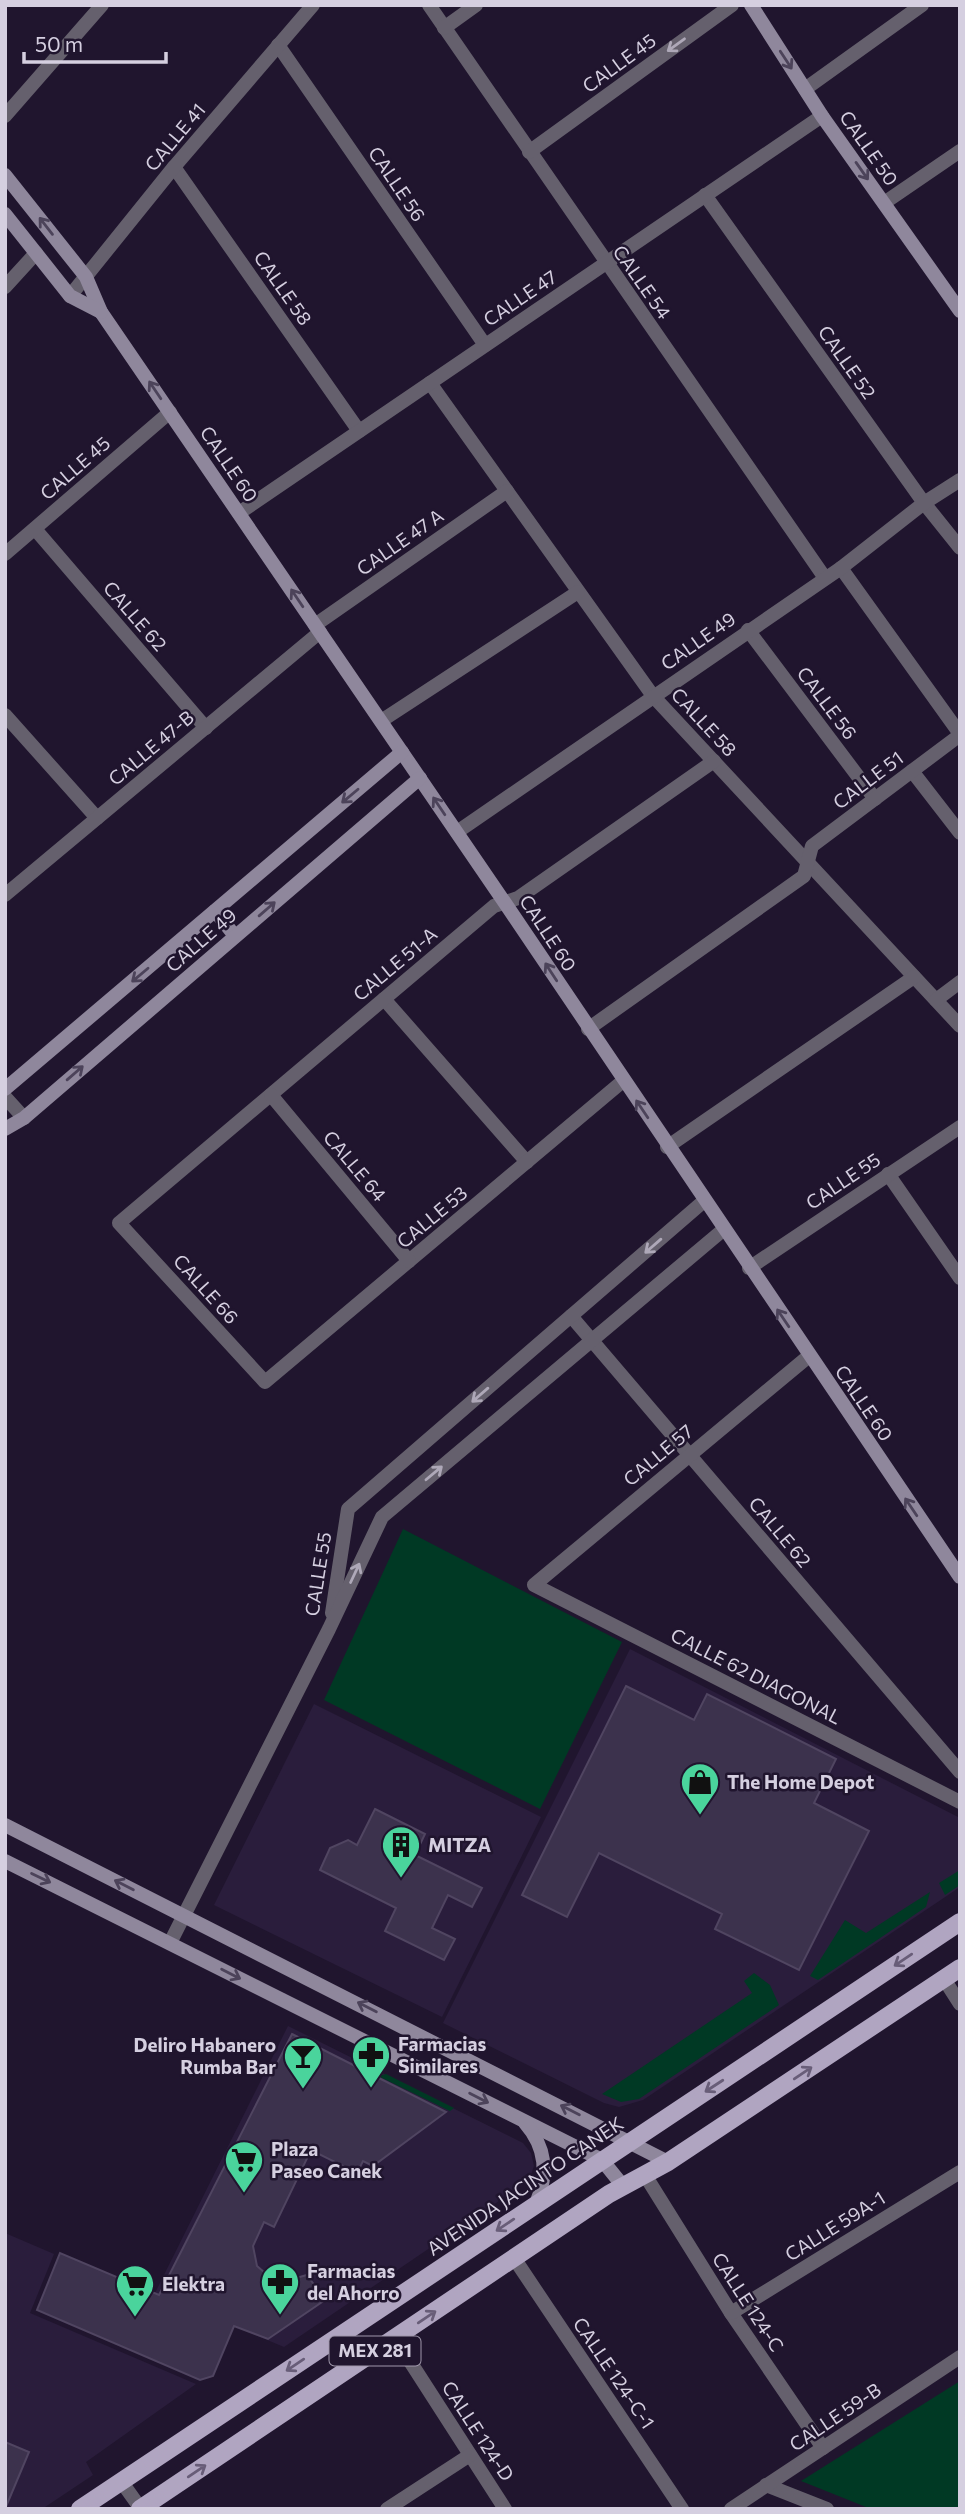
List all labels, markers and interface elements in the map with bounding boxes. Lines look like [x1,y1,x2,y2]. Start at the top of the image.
scale bar [24,21,166,65]
street label: CALLE 45 [578,28,660,97]
text: 50 m [35,31,83,56]
one-way arrow [668,38,686,53]
one-way arrow [780,50,794,70]
street label: CALLE 41 [140,98,210,175]
street label: CALLE 50 [835,106,904,190]
street label: CALLE 56 [364,142,431,225]
one-way arrow [854,161,869,180]
one-way arrow [38,217,53,235]
street label: CALLE 54 [609,240,676,323]
street label: CALLE 58 [250,246,317,329]
street label: CALLE 47 [479,265,561,331]
street label: CALLE 52 [814,321,881,403]
one-way arrow [148,381,162,400]
street label: CALLE 60 [196,421,263,506]
street label: CALLE 45 [35,431,114,504]
street label: CALLE 47 A [352,503,448,580]
street label: CALLE 62 [99,576,172,655]
one-way arrow [290,589,304,608]
street label: CALLE 49 [656,607,739,675]
street label: CALLE 56 [793,662,862,744]
street label: CALLE 58 [667,683,742,761]
street label: CALLE 47-B [103,705,198,790]
street label: CALLE 51 [828,746,907,813]
one-way arrow [342,788,360,804]
one-way arrow [432,797,446,816]
street label: CALLE 60 [515,890,582,975]
one-way arrow [257,901,275,917]
street label: CALLE 49 [161,903,241,976]
street label: CALLE 51-A [348,922,441,1005]
one-way arrow [543,962,557,982]
one-way arrow [131,967,149,983]
one-way arrow [66,1065,84,1081]
one-way arrow [635,1100,649,1120]
street label: CALLE 64 [319,1125,392,1206]
street label: CALLE 55 [801,1147,884,1214]
street label: CALLE 53 [392,1181,471,1253]
one-way arrow [644,1238,662,1254]
street label: CALLE 66 [169,1249,244,1328]
one-way arrow [776,1309,791,1328]
street label: CALLE 60 [831,1360,898,1445]
one-way arrow [472,1387,490,1403]
street label: CALLE 57 [618,1419,697,1490]
one-way arrow [424,1465,442,1481]
street label: CALLE 62 [744,1492,816,1572]
one-way arrow [904,1498,918,1517]
street label: CALLE 55 [300,1530,335,1618]
one-way arrow [349,1563,363,1584]
street label: CALLE 62 DIAGONAL [667,1623,845,1729]
shop icon: The Home Depot [679,1761,721,1816]
place label: The Home Depot [727,1770,874,1793]
building icon: MITZA [380,1824,422,1879]
place label: MITZA [428,1833,492,1856]
one-way arrow [30,1872,51,1886]
one-way arrow [114,1878,135,1892]
one-way arrow [894,1953,913,1967]
one-way arrow [220,1967,241,1981]
one-way arrow [357,2000,378,2014]
place label: Farmacias Similares [398,2032,487,2077]
place label: Deliro Habanero Rumba Bar [134,2033,276,2078]
pharmacy icon: Farmacias Similares [350,2034,392,2089]
bar icon: Deliro Habanero Rumba Bar [282,2035,324,2090]
one-way arrow [792,2065,812,2079]
one-way arrow [705,2079,724,2093]
one-way arrow [468,2091,489,2105]
one-way arrow [561,2102,581,2116]
street label: AVENIDA JACINTO CANEK [422,2111,627,2260]
place label: Plaza Paseo Canek [271,2137,382,2182]
supermarket icon: Plaza Paseo Canek [223,2139,265,2194]
street label: CALLE 59A-1 [780,2186,889,2265]
one-way arrow [496,2218,515,2232]
street label: CALLE 124-C [708,2248,789,2356]
place label: Farmacias del Ahorro [307,2259,400,2304]
pharmacy icon: Farmacias del Ahorro [259,2261,301,2316]
supermarket icon: Elektra [114,2263,156,2318]
place label: Elektra [162,2272,225,2295]
one-way arrow [416,2309,436,2323]
street label: CALLE 124-C-1 [569,2313,660,2433]
road number: MEX 281 [330,2336,420,2365]
one-way arrow [286,2358,306,2372]
street label: CALLE 124-D [438,2376,519,2485]
street label: CALLE 59-B [785,2378,885,2456]
one-way arrow [187,2464,206,2478]

